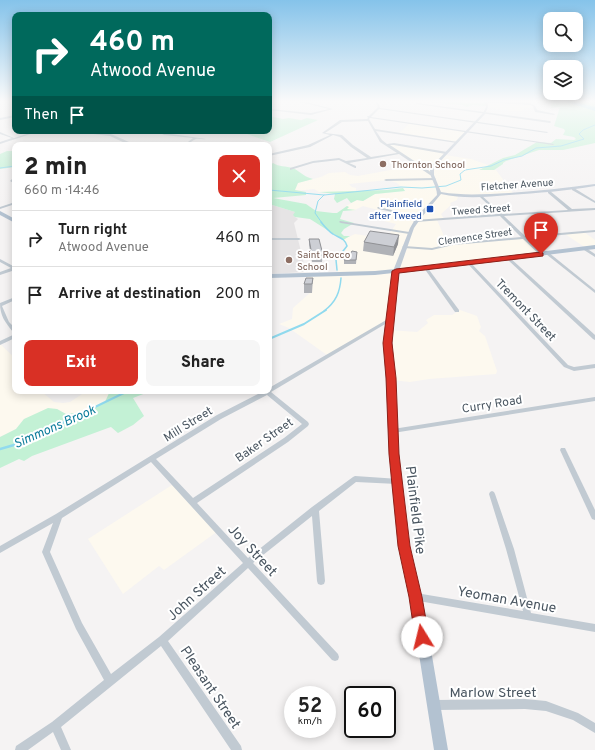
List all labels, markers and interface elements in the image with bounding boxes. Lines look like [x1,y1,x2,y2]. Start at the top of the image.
map controls [543,12,583,100]
button: search [543,12,583,52]
text: 460 m [90,25,175,61]
icon: right [24,28,76,80]
text: Atwood Avenue [90,60,216,83]
button: layers [543,60,583,100]
icon: arrive [66,104,88,126]
text: Then [24,106,58,125]
text: 2 min [24,153,88,183]
button: close [218,155,260,197]
marker: Thornton School [378,159,388,169]
place label: Thornton School [391,159,465,172]
street label: Fletcher Avenue [480,176,554,195]
text: 660 m · 14:46 [24,183,99,199]
place label: Plainfield after Tweed [369,198,422,223]
street label: Tweed Street [451,202,511,219]
marker: Plainfield after Tweed [425,204,435,214]
pin [524,213,558,254]
icon: arrive [530,219,552,241]
text: Turn right [58,221,127,240]
street label: Clemence Street [437,226,513,249]
icon: right [24,228,46,250]
text: 460 m [216,229,260,248]
text: Atwood Avenue [58,240,149,256]
place label: Saint Rocco School [297,249,351,274]
marker: Saint Rocco School [284,255,294,265]
street label: Tremont Street [491,276,559,345]
icon: arrive [24,284,46,306]
text: Arrive at destination [58,285,201,304]
text: 200 m [215,285,260,304]
button: Exit [24,340,138,386]
button: Share [146,340,260,386]
street label: Curry Road [461,392,524,418]
water label: Simmons Brook [11,402,99,453]
street label: Mill Street [161,404,216,446]
street label: Baker Street [232,415,297,467]
street label: Plainfield Pike [401,465,428,555]
street label: Joy Street [224,522,280,580]
street label: John Street [164,563,230,625]
street label: Yeoman Avenue [456,583,557,618]
position arrow [401,616,443,658]
street label: Pleasant Street [176,643,244,732]
street label: Marlow Street [450,685,536,702]
speed limit sign: 60 [344,686,396,738]
text: 52 [298,694,322,720]
text: km/h [298,715,322,728]

